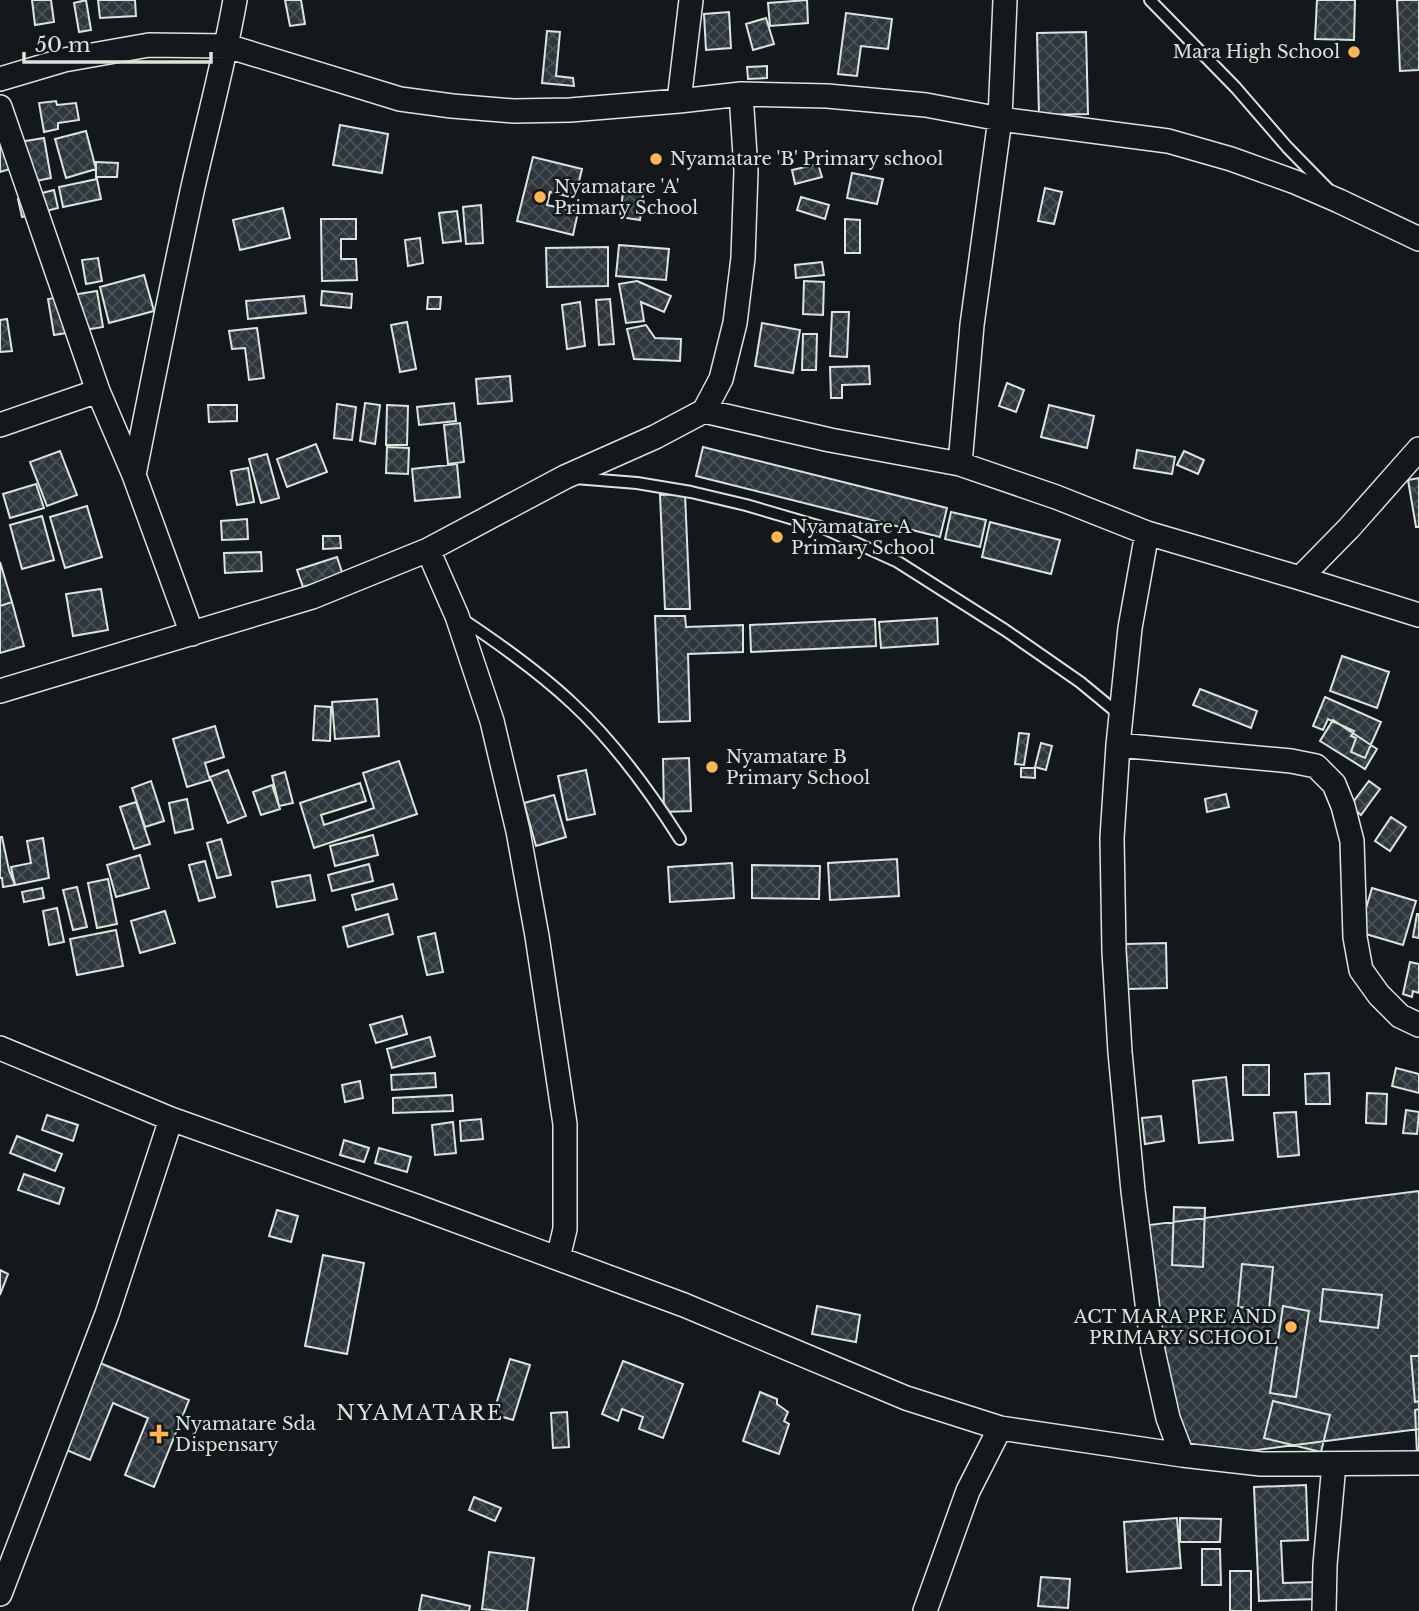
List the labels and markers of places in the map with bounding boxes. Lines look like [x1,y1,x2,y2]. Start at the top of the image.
place label: Mara High School [1173,41,1340,63]
marker: Mara High School [1346,44,1362,60]
place label: Nyamatare 'B' Primary school [670,148,944,170]
marker: Nyamatare 'B' Primary school [648,151,664,167]
place label: Nyamatare 'A' Primary School [554,176,698,219]
marker: Nyamatare 'A' Primary School [532,189,548,205]
place label: Nyamatare A Primary School [791,516,935,559]
marker: Nyamatare A Primary School [769,529,785,545]
place label: Nyamatare B Primary School [726,746,870,789]
marker: Nyamatare B Primary School [704,759,720,775]
place label: ACT MARA PRE AND PRIMARY SCHOOL [1073,1306,1277,1349]
marker: ACT MARA PRE AND PRIMARY SCHOOL [1283,1319,1299,1335]
place label: Nyamatare Sda Dispensary [175,1413,316,1456]
marker: Nyamatare Sda Dispensary [149,1424,169,1444]

